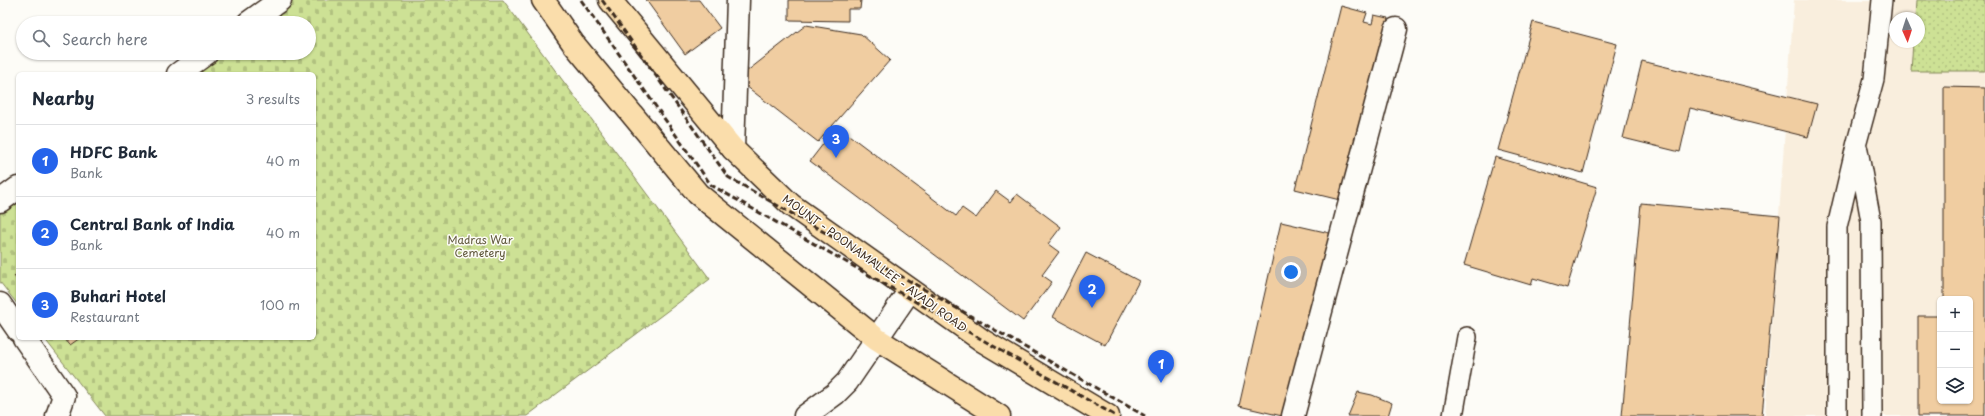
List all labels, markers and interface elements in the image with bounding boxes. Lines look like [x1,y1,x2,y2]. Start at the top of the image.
north arrow [1889,12,1925,48]
search box [16,16,316,60]
icon: search [30,27,52,49]
text: Search here [62,27,148,50]
text: Nearby [32,85,94,111]
text: 3 results [246,89,300,108]
pin: 3 [823,125,849,158]
text: HDFC Bank [70,140,158,163]
text: 1 [42,151,48,170]
text: 40 m [266,151,300,170]
text: Bank [70,163,103,182]
street label: MOUNT - POONAMALLEE - AVADI ROAD [779,190,971,336]
text: Central Bank of India [70,212,235,235]
text: 2 [40,223,50,242]
text: 40 m [266,223,300,242]
park label: Madras War Cemetery [447,231,513,261]
text: Bank [70,235,103,254]
your location [1281,262,1301,282]
pin: 2 [1079,275,1105,308]
text: Buhari Hotel [70,284,166,307]
text: 3 [41,295,49,314]
text: 100 m [260,295,300,314]
map controls [1937,296,1973,404]
button: + [1937,296,1973,332]
text: Restaurant [70,307,140,326]
button: − [1937,332,1973,368]
pin: 1 [1148,350,1174,383]
button: layers [1937,368,1973,404]

